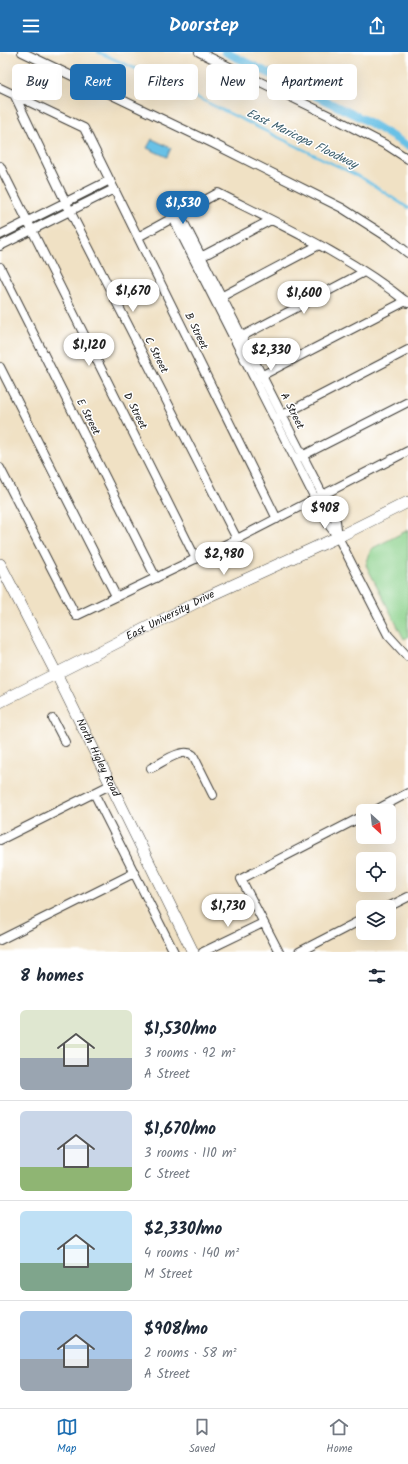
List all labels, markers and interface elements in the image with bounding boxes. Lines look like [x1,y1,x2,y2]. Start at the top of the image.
text: Doorstep [169,12,239,41]
icon: menu [20,15,42,37]
icon: share [366,15,388,37]
chip: Buy [12,64,62,100]
chip: Rent [70,64,126,100]
chip: Filters [134,64,198,100]
chip: New [206,64,259,100]
chip: Apartment [267,64,357,100]
water label: East Maricopa Floodway [243,104,363,175]
pin: $1,530 [150,191,216,225]
text: $1,530 [165,193,201,214]
pin: $1,670 [100,279,166,313]
text: $1,670 [116,281,150,302]
pin: $1,600 [271,281,337,315]
text: $1,600 [286,283,322,304]
street label: B Street [179,309,213,353]
pin: $1,120 [56,333,122,367]
street label: C Street [139,334,173,377]
text: $1,120 [72,335,106,356]
pin: $2,330 [238,338,304,372]
text: $2,330 [251,340,291,361]
street label: D Street [118,389,152,433]
street label: A Street [275,390,309,433]
street label: E Street [71,396,105,439]
pin: $908 [301,496,349,530]
text: $908 [311,498,339,519]
pin: $2,980 [191,542,257,576]
text: $2,980 [204,544,244,565]
street label: East University Drive [123,586,218,646]
street label: North Higley Road [71,716,125,800]
north arrow [356,804,396,844]
map controls [356,804,396,940]
button: locate [356,852,396,892]
pin: $1,730 [195,894,261,928]
text: $1,730 [211,896,245,917]
button: layers [356,900,396,940]
text: 8 homes [20,963,84,990]
icon: filters [366,965,388,987]
text: $1,530/mo [144,1016,217,1043]
icon: home [52,1026,100,1074]
text: 3 rooms · 92 m² [144,1043,236,1064]
text: A Street [144,1064,190,1085]
text: $1,670/mo [144,1116,216,1143]
icon: home [52,1127,100,1175]
text: 3 rooms · 110 m² [144,1143,236,1164]
text: C Street [144,1164,190,1185]
text: $2,330/mo [144,1216,222,1243]
icon: home [52,1227,100,1275]
text: 4 rooms · 140 m² [144,1243,239,1264]
text: M Street [144,1264,192,1285]
text: $908/mo [144,1316,208,1343]
icon: home [52,1327,100,1375]
text: 2 rooms · 58 m² [144,1343,237,1364]
text: A Street [144,1364,190,1385]
tab: Map [56,1416,78,1458]
tab: Saved [189,1416,215,1458]
tab: Home [326,1416,352,1458]

